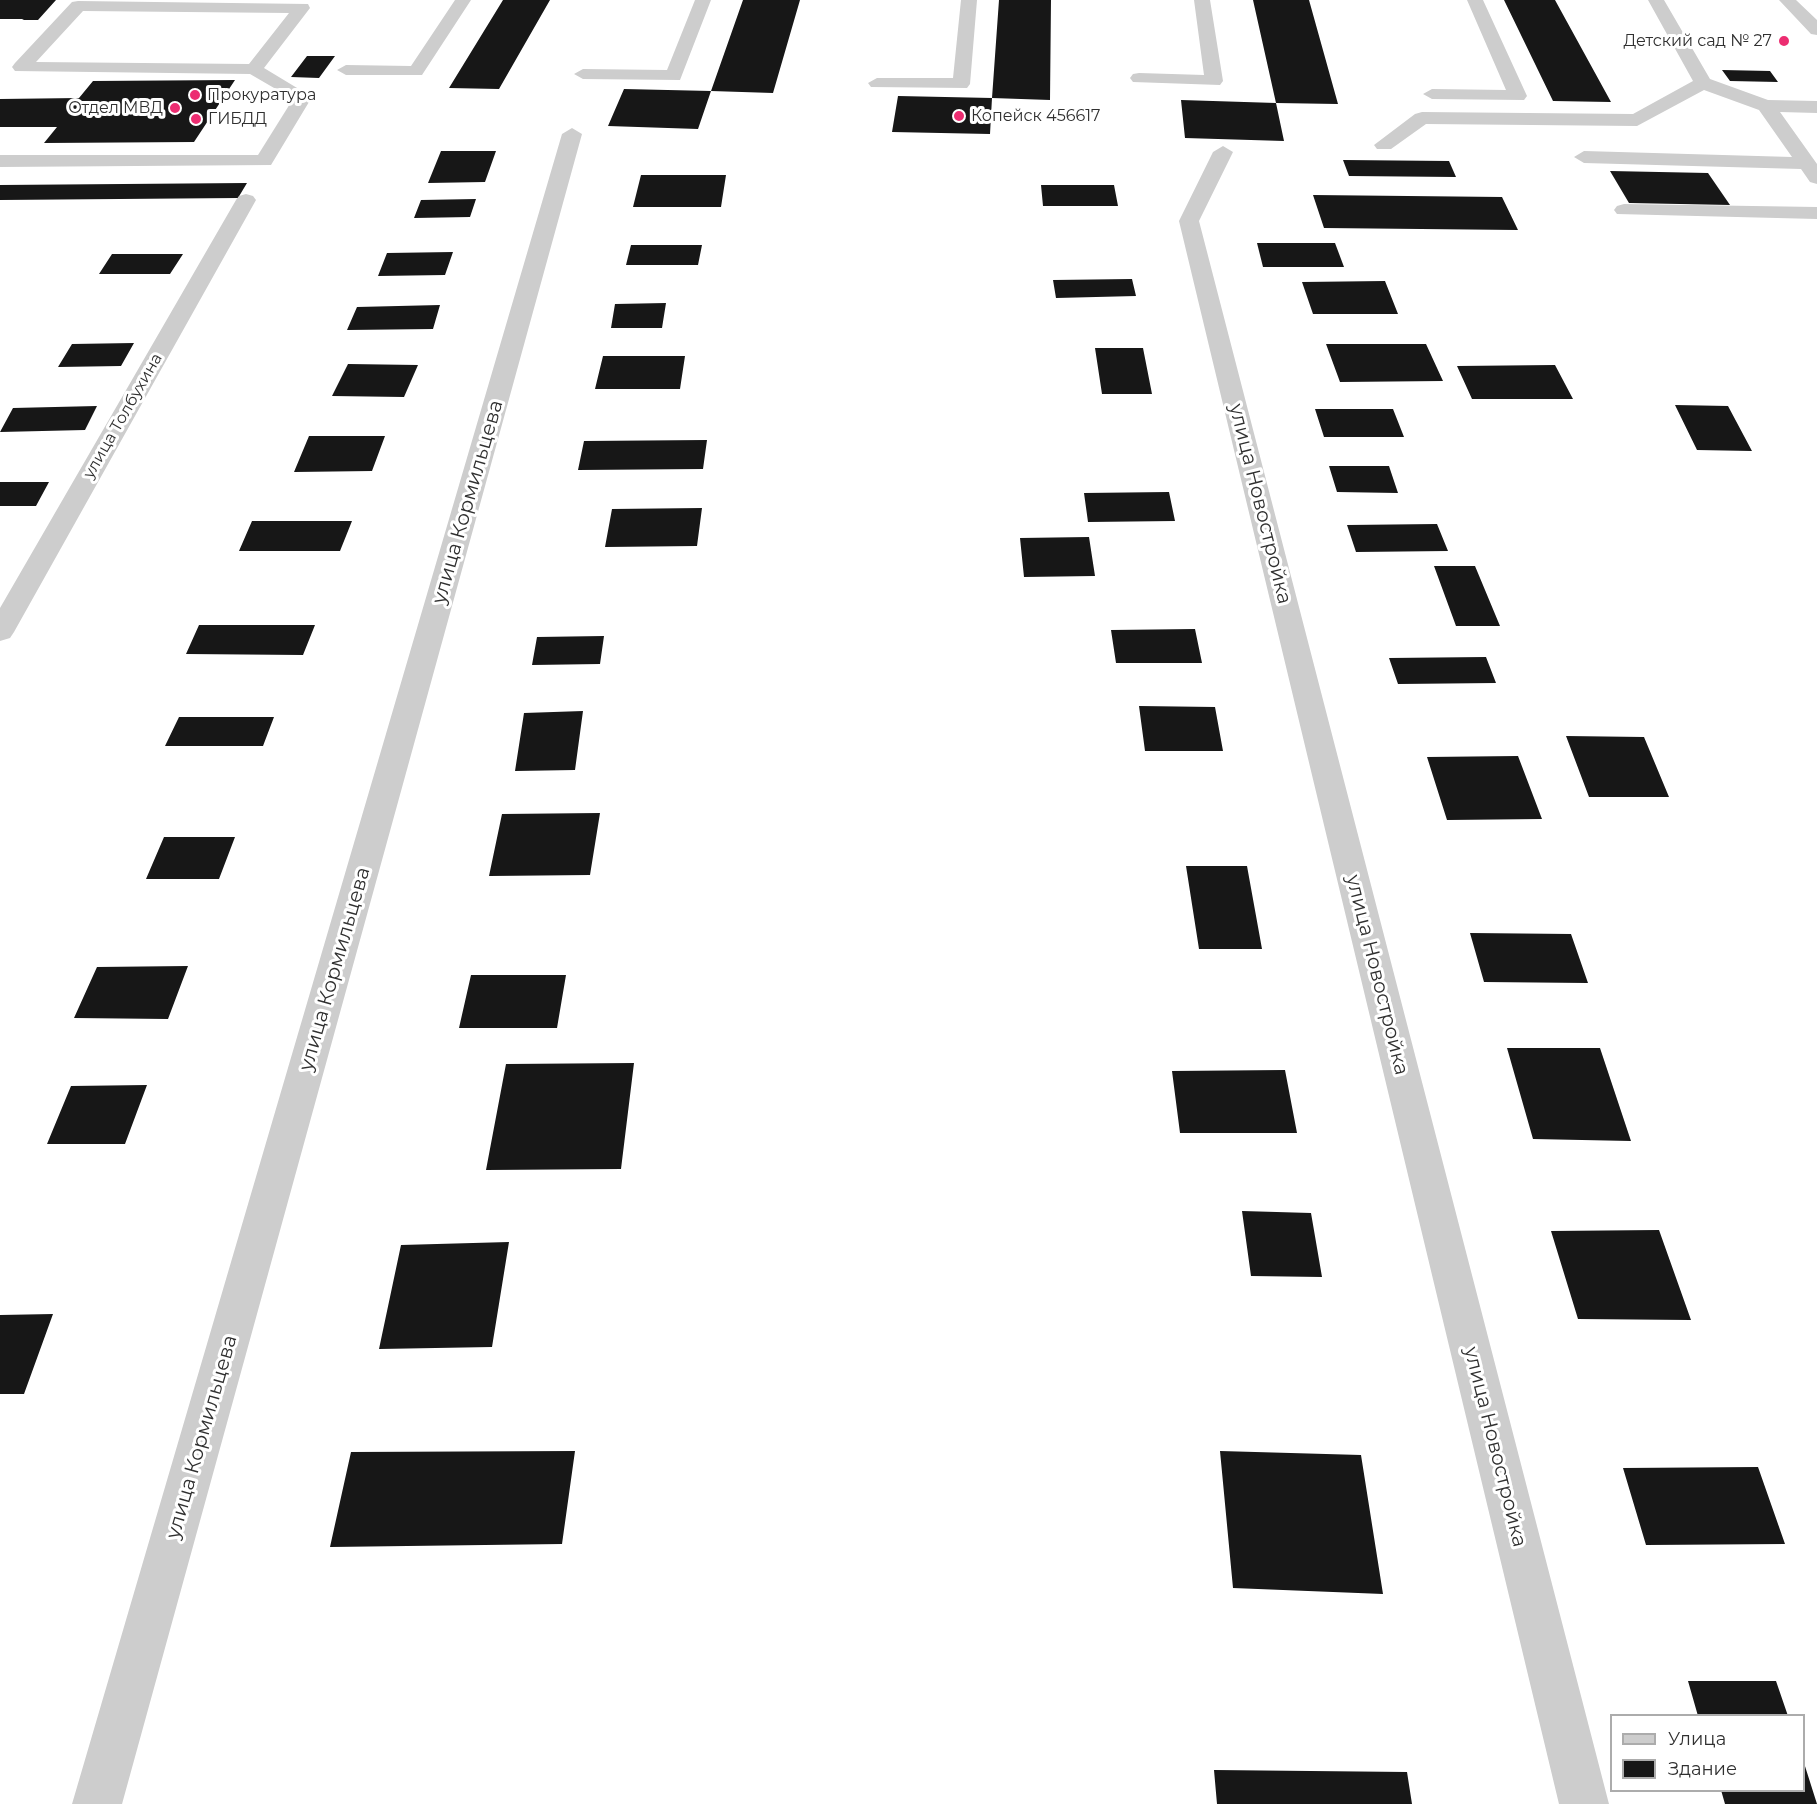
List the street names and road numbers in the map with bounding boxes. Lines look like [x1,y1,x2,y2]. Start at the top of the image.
street label: улица Толбухина [79,350,167,482]
street label: улица Кормильцева [427,397,509,607]
street label: улица Новостройка [1223,401,1297,607]
street label: улица Кормильцева [294,864,376,1074]
street label: улица Новостройка [1340,872,1414,1078]
street label: улица Кормильцева [161,1332,243,1542]
street label: улица Новостройка [1458,1344,1532,1550]

